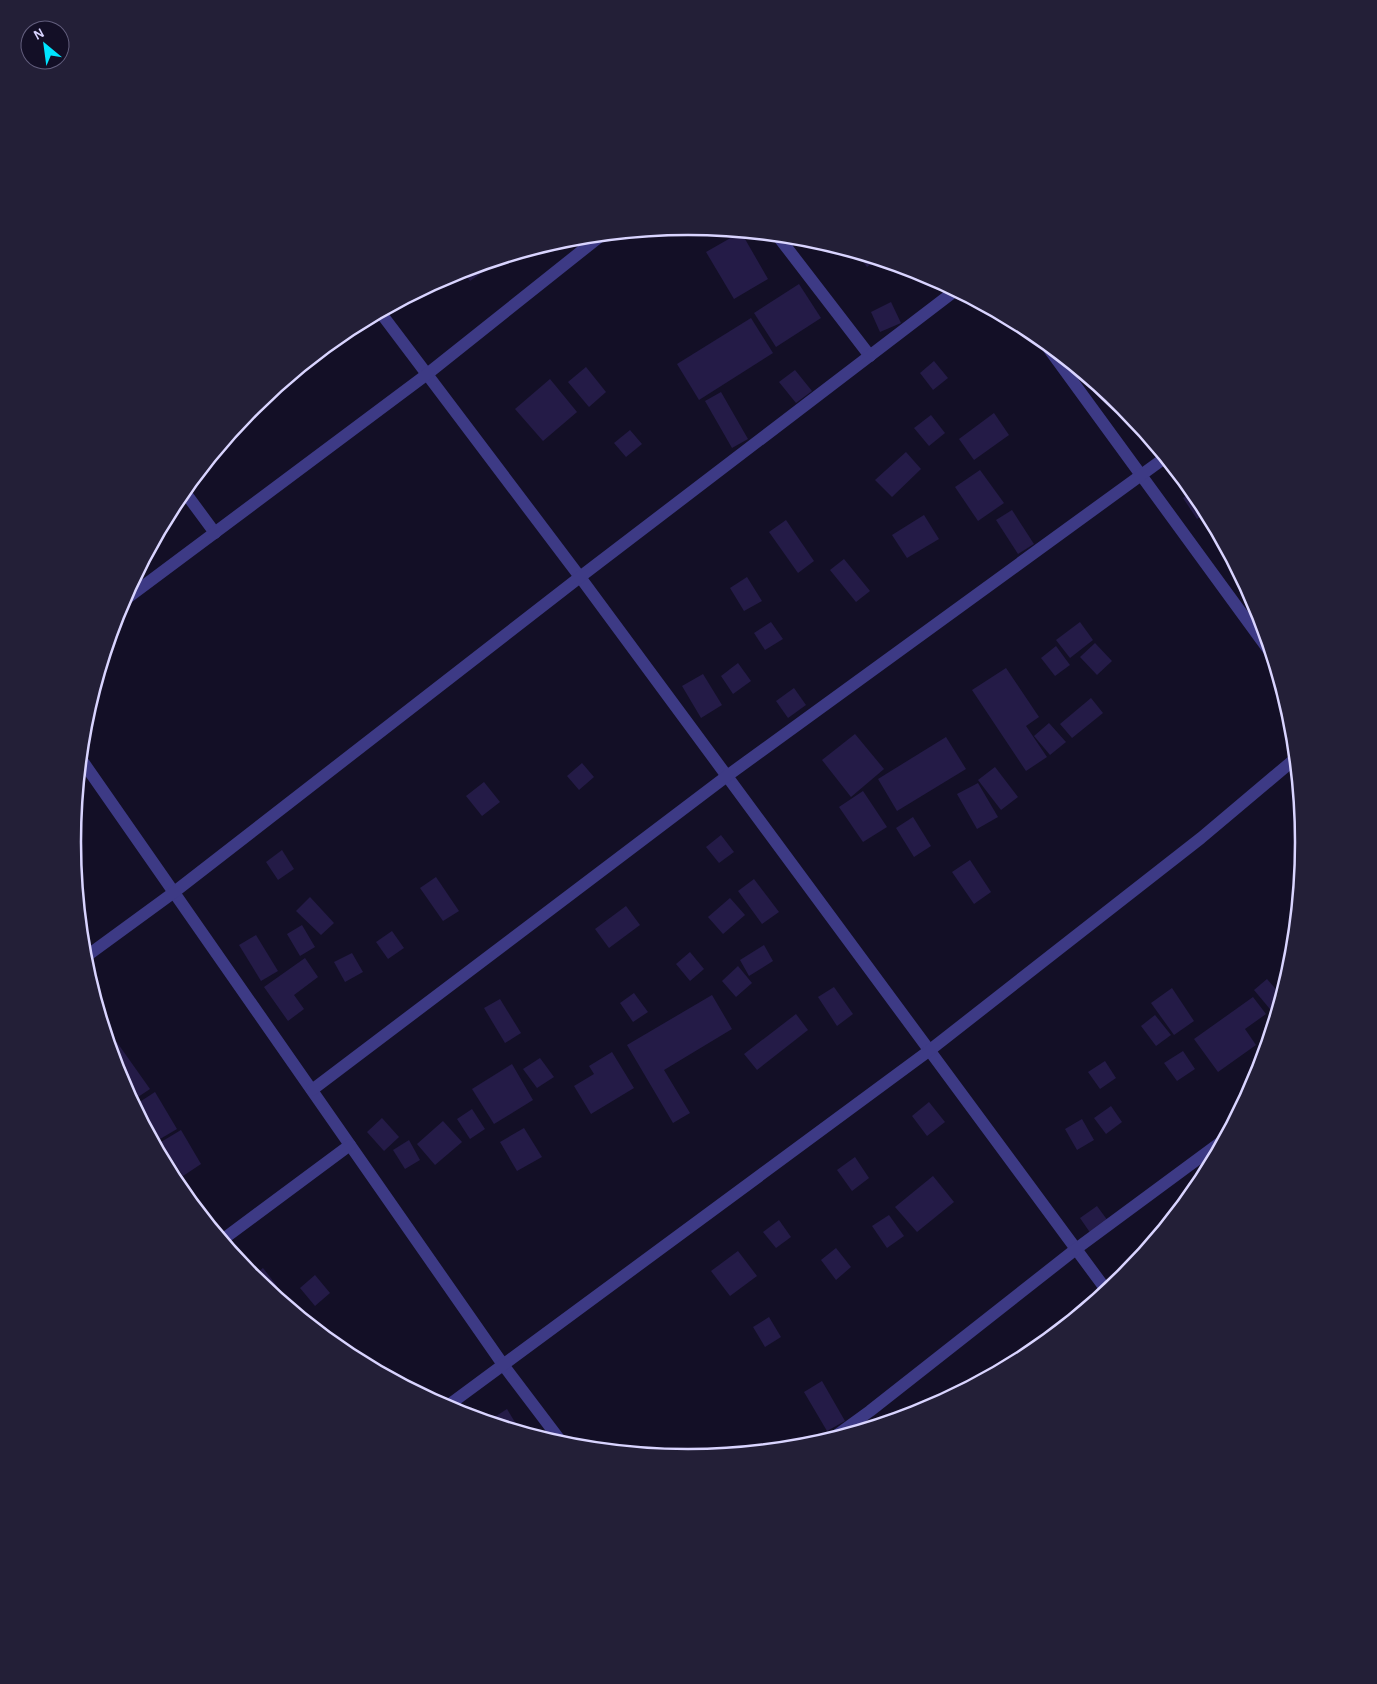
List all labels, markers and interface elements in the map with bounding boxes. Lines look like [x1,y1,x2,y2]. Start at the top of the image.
north arrow [20,20,70,70]
text: N [32,26,47,43]

